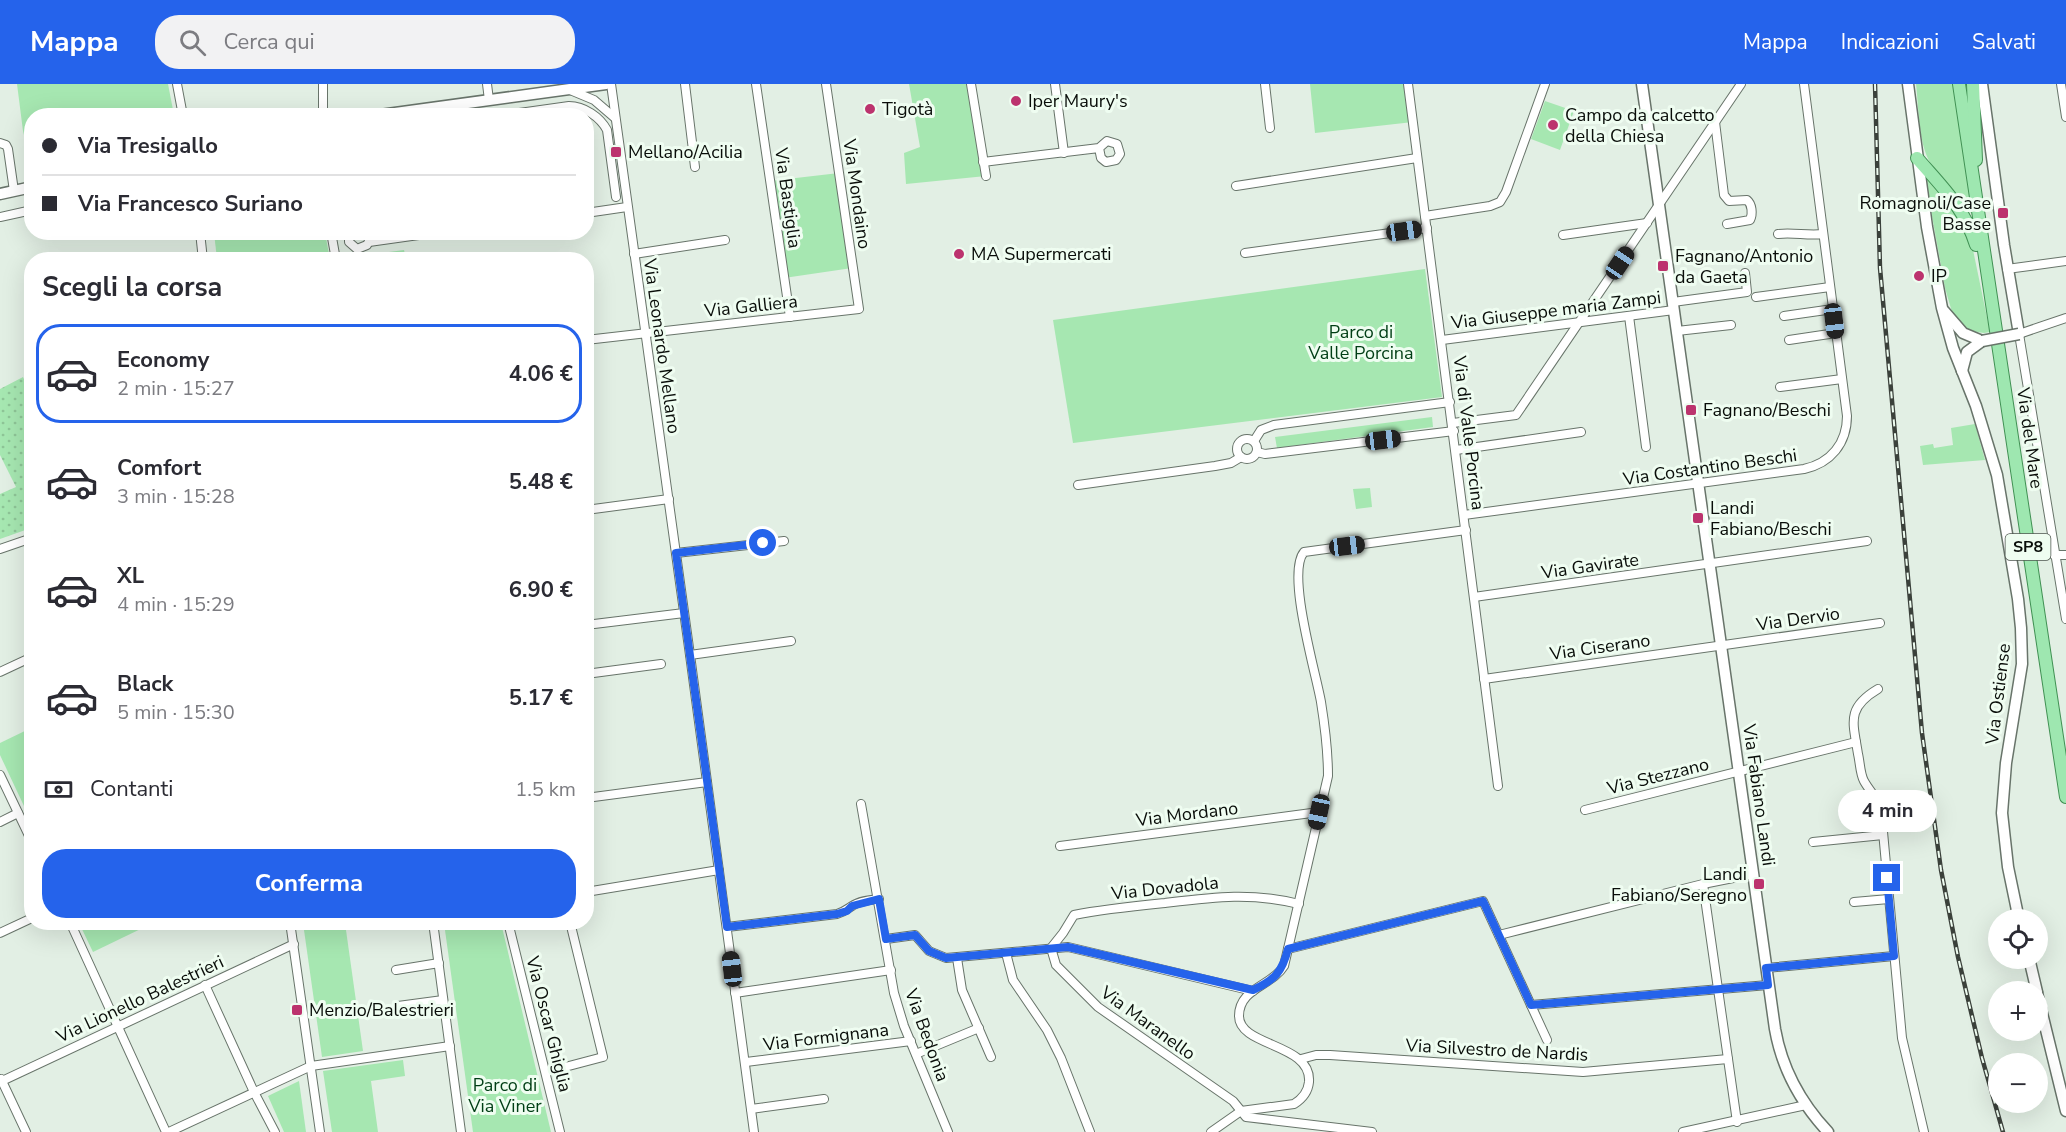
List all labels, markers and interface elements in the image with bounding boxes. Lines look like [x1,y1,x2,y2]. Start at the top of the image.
search box [155,15,575,69]
text: Mappa [30,23,119,61]
icon: search [176,26,209,59]
text: Cerca qui [224,27,315,57]
text: Mappa [1743,28,1808,56]
text: Indicazioni [1841,28,1939,56]
text: Salvati [1972,28,2036,56]
place label: Iper Maury's [1028,89,1128,113]
marker: Iper Maury's [1009,94,1023,108]
place label: Tigotà [882,97,933,121]
marker: Tigotà [863,102,877,116]
place label: Campo da calcetto della Chiesa [1565,103,1715,148]
marker: Campo da calcetto della Chiesa [1546,118,1560,132]
text: Via Tresigallo [78,131,218,161]
street label: Via Mondaino [837,136,877,251]
place label: Mellano/Acilia [628,140,743,164]
marker: Mellano/Acilia [609,145,623,159]
street label: Via Bastiglia [769,145,807,250]
text: Via Francesco Suriano [78,189,303,219]
place label: Romagnoli/Case Basse [1859,191,1991,236]
marker: Romagnoli/Case Basse [1996,206,2010,220]
car [1385,220,1423,242]
place label: MA Supermercati [971,242,1111,266]
car [1602,243,1638,283]
place label: Fagnano/Antonio da Gaeta [1675,244,1813,289]
marker: MA Supermercati [952,247,966,261]
street label: Via Leonardo Mellano [638,256,686,435]
marker: Fagnano/Antonio da Gaeta [1656,259,1670,273]
place label: IP [1931,264,1947,288]
text: Scegli la corsa [42,269,222,306]
marker: IP [1912,269,1926,283]
street label: Via Giuseppe maria Zampi [1449,285,1662,335]
street label: Via Galliera [702,289,799,323]
car [1823,302,1845,340]
park label: Parco di Valle Porcina [1307,320,1414,365]
text: Economy [117,345,209,375]
icon: car [45,347,99,401]
street label: Via di Valle Porcina [1448,353,1490,512]
text: 4.06 € [509,359,573,389]
text: 2 min · 15:27 [117,375,235,402]
street label: Via del Mare [2011,385,2049,490]
place label: Fagnano/Beschi [1703,398,1831,422]
marker: Fagnano/Beschi [1684,403,1698,417]
car [1364,429,1402,451]
street label: Via Costantino Beschi [1621,443,1798,491]
text: Comfort [117,453,201,483]
icon: car [45,455,99,509]
text: 5.48 € [509,467,573,497]
text: 3 min · 15:28 [117,483,235,510]
place label: Landi Fabiano/Beschi [1710,496,1832,541]
marker: Landi Fabiano/Beschi [1691,511,1705,525]
route start [749,529,776,556]
road number: SP8 [2006,534,2050,560]
car [1328,535,1366,557]
street label: Via Gavirate [1539,547,1640,585]
text: XL [117,561,144,591]
icon: car [45,563,99,617]
text: 6.90 € [509,575,573,605]
text: 4 min · 15:29 [117,591,235,618]
street label: Via Dervio [1754,601,1841,637]
street label: Via Ciserano [1547,628,1652,666]
street label: Via Ostiense [1980,642,2016,747]
text: Black [117,669,173,699]
icon: car [45,671,99,725]
text: 5.17 € [509,683,573,713]
text: 5 min · 15:30 [117,699,235,726]
street label: Via Fabiano Landi [1737,721,1781,868]
street label: Via Stezzano [1604,752,1711,800]
icon: cash [42,773,75,806]
text: Contanti [90,774,173,804]
text: 1.5 km [515,776,576,803]
callout: 4 min [1838,791,1936,833]
car [1306,793,1332,831]
street label: Via Mordano [1134,796,1239,832]
text: 4 min [1862,797,1913,824]
button: Conferma [42,849,576,918]
place label: Landi Fabiano/Seregno [1611,862,1747,907]
route end [1873,864,1900,891]
street label: Via Dovadola [1109,870,1220,906]
marker: Landi Fabiano/Seregno [1752,877,1766,891]
map controls [1988,909,2048,1113]
button: locate [1988,909,2048,969]
street label: Via Lionello Balestrieri [52,950,228,1049]
car [721,950,743,988]
street label: Via Oscar Ghiglia [520,953,577,1094]
street label: Via Maranello [1095,980,1200,1066]
button: + [1988,981,2048,1041]
street label: Via Bedonia [899,984,955,1085]
place label: Menzio/Balestrieri [309,998,454,1022]
marker: Menzio/Balestrieri [290,1003,304,1017]
street label: Via Formignana [761,1017,890,1057]
street label: Via Silvestro de Nardis [1404,1033,1589,1067]
button: − [1988,1053,2048,1113]
park label: Parco di Via Viner [467,1073,542,1118]

